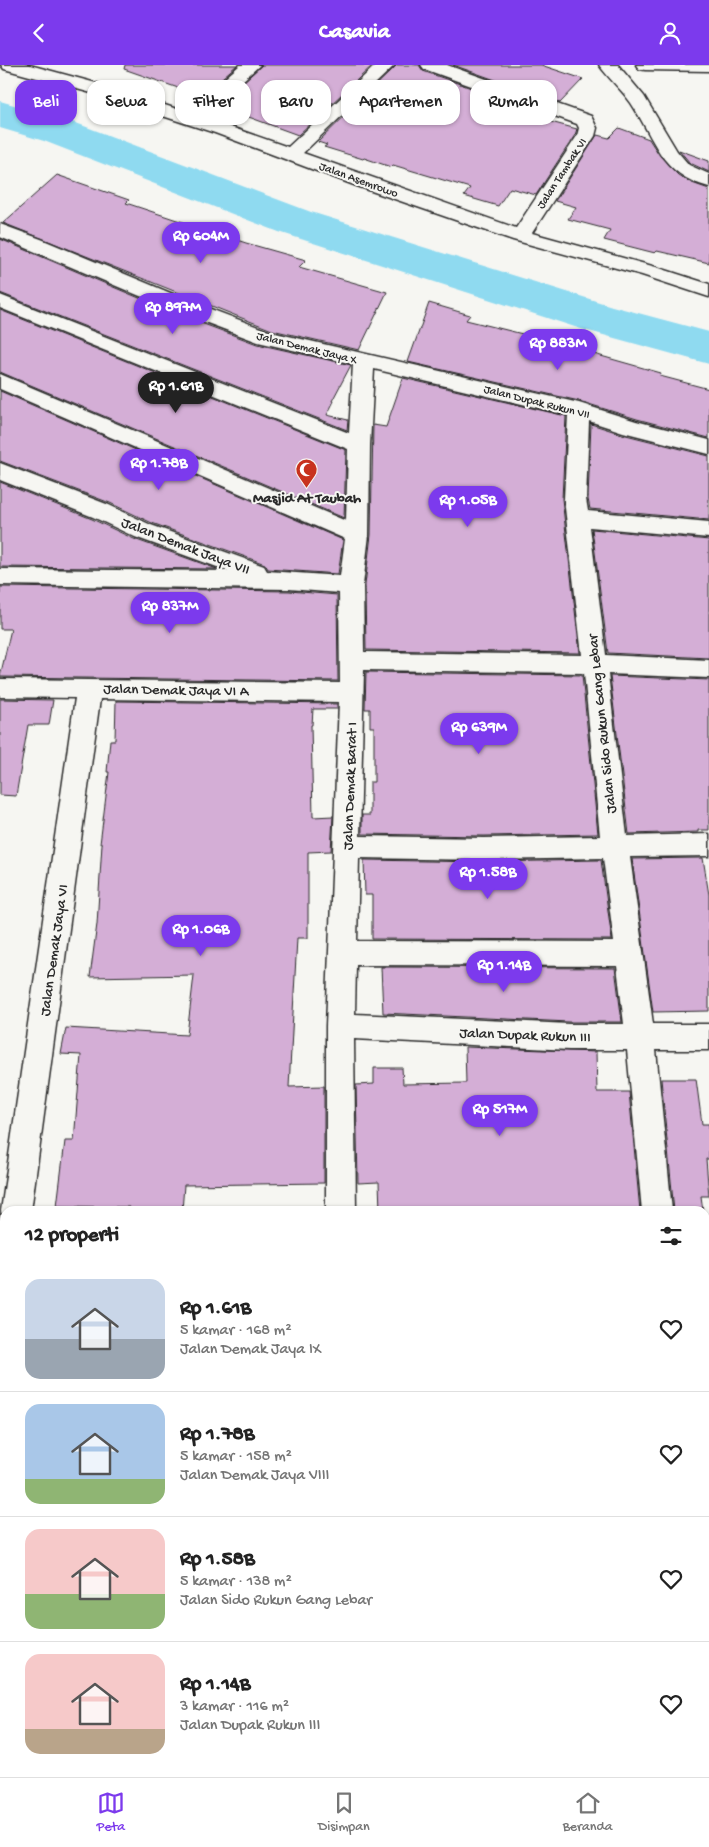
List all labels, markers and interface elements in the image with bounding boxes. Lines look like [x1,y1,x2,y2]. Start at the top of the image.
icon: back [25,19,53,47]
icon: person [656,19,684,47]
text: Casavia [319,20,390,46]
chip: Beli [15,80,77,125]
chip: Sewa [87,80,165,125]
chip: Filter [175,80,251,125]
chip: Baru [261,80,331,125]
chip: Apartemen [341,80,460,125]
chip: Rumah [470,80,557,125]
street label: Jalan Tambak VI [535,136,591,212]
street label: Jalan Asemrowo [317,160,400,202]
pin: Rp 604M [155,221,247,264]
text: Rp 604M [173,228,229,247]
pin: Rp 897M [127,293,219,335]
text: Rp 897M [145,299,201,318]
pin: Rp 883M [512,329,604,371]
street label: Jalan Demak Jaya X [255,330,359,368]
text: Rp 883M [530,335,586,354]
pin: Rp 1.61B [124,371,228,414]
text: Rp 1.61B [149,378,203,397]
street label: Jalan Dupak Rukun VII [482,383,591,423]
pin: Rp 1.78B [107,449,211,491]
text: Rp 1.78B [131,455,187,474]
mosque icon: Masjid At Taubah [295,457,319,488]
pin: Rp 1.05B [416,485,520,528]
place label: Masjid At Taubah [253,490,361,508]
text: Rp 1.05B [439,492,497,511]
street label: Jalan Demak Jaya VII [118,514,252,580]
pin: Rp 837M [124,591,216,634]
text: Rp 837M [142,598,198,617]
street label: Jalan Sido Rukun Gang Lebar [584,632,621,814]
street label: Jalan Demak Jaya VI A [103,681,250,701]
pin: Rp 639M [433,713,525,755]
text: Rp 639M [451,719,507,738]
street label: Jalan Demak Barat I [340,722,362,850]
pin: Rp 1.58B [436,857,540,900]
text: Rp 1.58B [460,864,516,883]
street label: Jalan Demak Jaya VI [37,883,73,1017]
pin: Rp 1.06B [149,915,253,957]
text: Rp 1.06B [173,921,229,940]
pin: Rp 1.14B [452,951,556,993]
text: Rp 1.14B [477,957,531,976]
street label: Jalan Dupak Rukun III [459,1025,591,1047]
pin: Rp 517M [454,1095,546,1137]
text: Rp 517M [473,1101,527,1120]
icon: filters [657,1222,685,1250]
text: 12 properti [25,1224,119,1249]
text: Rp 1.61B [180,1297,251,1322]
icon: home [65,1299,125,1359]
icon: heart [657,1315,685,1343]
text: 5 kamar · 168 m² [180,1322,292,1341]
text: Jalan Demak Jaya IX [180,1341,321,1360]
text: Rp 1.78B [180,1423,255,1448]
icon: home [65,1424,125,1484]
icon: heart [657,1440,685,1468]
text: 5 kamar · 158 m² [180,1448,292,1467]
text: Jalan Demak Jaya VIII [180,1467,329,1486]
text: Rp 1.58B [180,1548,255,1573]
icon: home [65,1549,125,1609]
icon: heart [657,1565,685,1593]
text: 5 kamar · 138 m² [180,1573,292,1592]
text: Jalan Sido Rukun Gang Lebar [180,1592,372,1611]
text: Rp 1.14B [180,1673,251,1698]
icon: home [65,1674,125,1734]
icon: heart [657,1690,685,1718]
text: 3 kamar · 116 m² [180,1698,289,1717]
text: Jalan Dupak Rukun III [180,1717,320,1736]
tab: Peta [97,1789,125,1836]
tab: Disimpan [318,1789,370,1836]
tab: Beranda [563,1789,612,1836]

